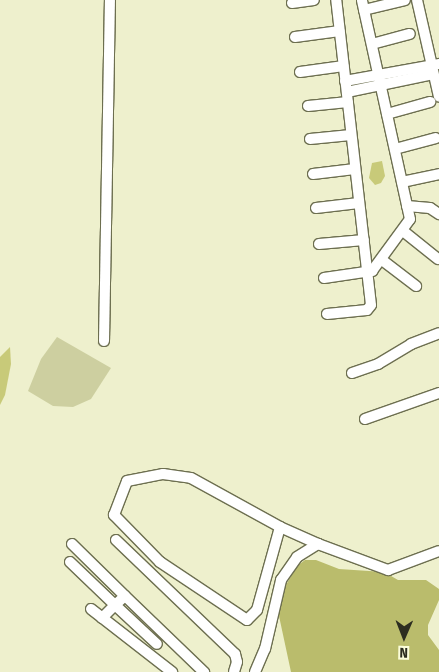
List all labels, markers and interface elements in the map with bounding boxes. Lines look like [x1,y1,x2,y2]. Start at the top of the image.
north arrow [379,612,429,662]
text: N [399,644,408,661]

